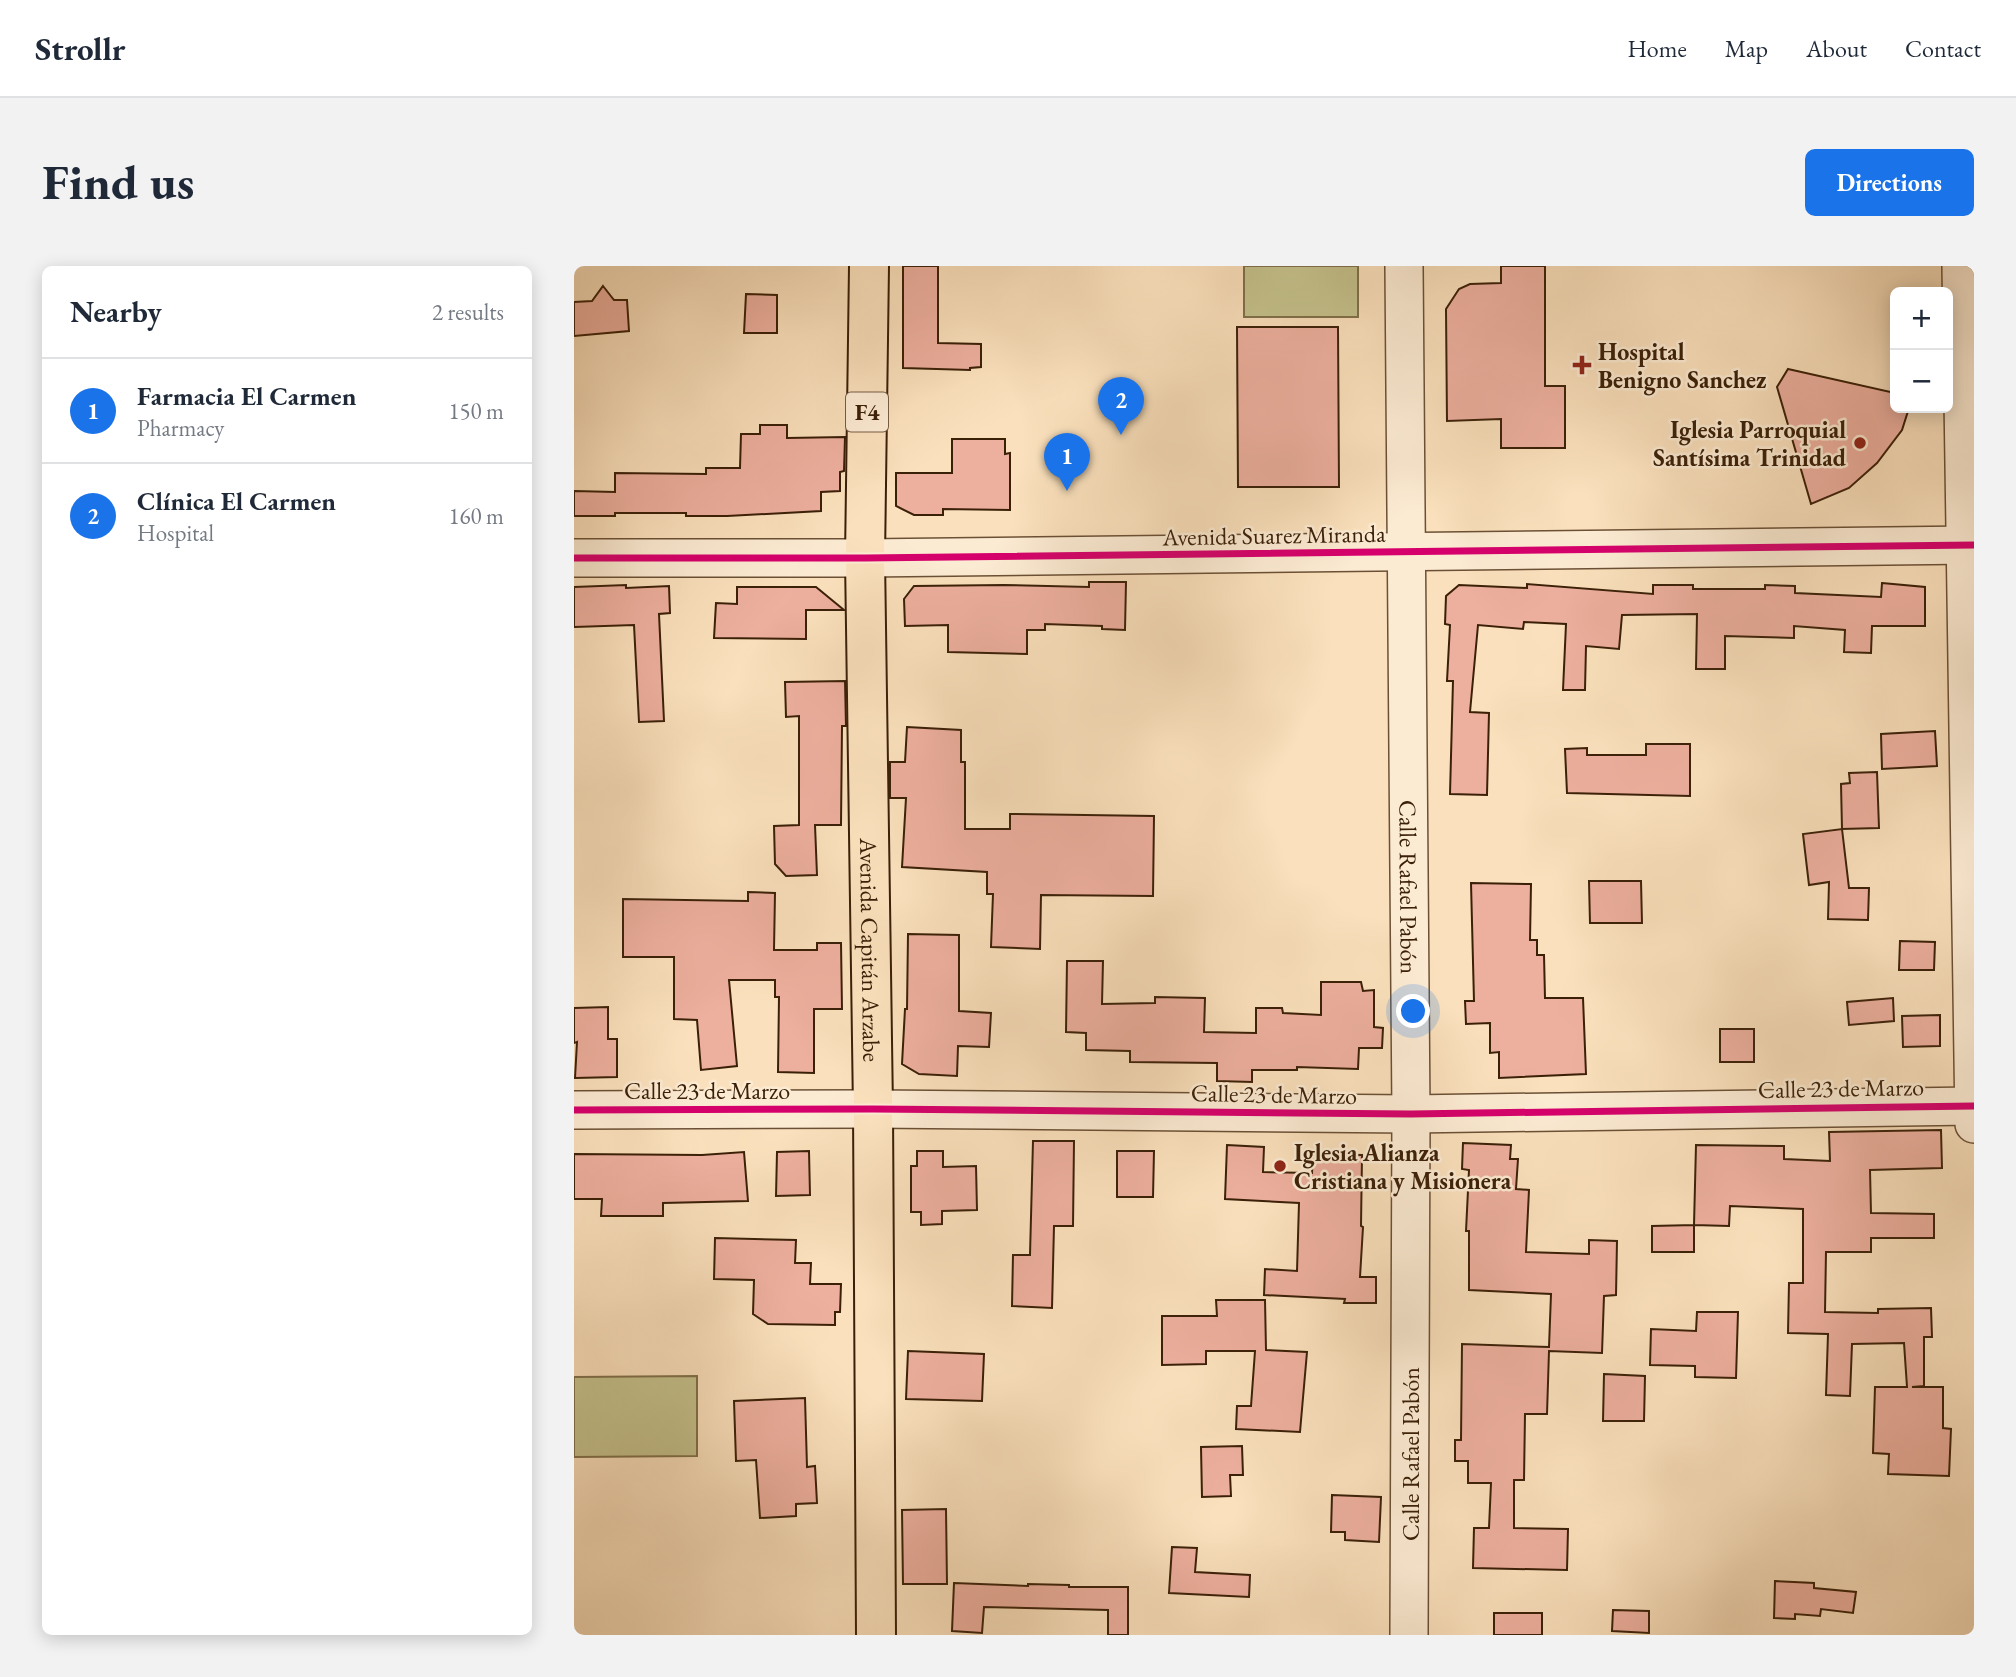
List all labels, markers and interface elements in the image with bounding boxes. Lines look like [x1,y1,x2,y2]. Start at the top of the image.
text: Strollr [35,27,126,70]
text: Home [1627,33,1687,64]
text: Map [1725,33,1768,64]
text: About [1806,33,1867,64]
text: Contact [1905,33,1981,64]
button: Directions [1805,149,1974,216]
text: Find us [42,150,194,214]
map controls [1890,287,1953,413]
button: + [1890,287,1953,350]
text: Nearby [70,292,162,331]
text: 2 results [432,297,504,327]
place label: Hospital Benigno Sanchez [1598,336,1767,396]
button: − [1890,350,1953,413]
marker: Hospital Benigno Sanchez [1572,355,1592,375]
pin: 2 [1098,377,1144,435]
text: Farmacia El Carmen [137,379,356,413]
road number: F4 [846,393,888,432]
text: 1 [87,396,99,426]
text: 150 m [448,396,504,426]
text: Pharmacy [137,413,224,443]
place label: Iglesia Parroquial Santísima Trinidad [1653,414,1847,473]
pin: 1 [1044,433,1090,491]
marker: Iglesia Parroquial Santísima Trinidad [1852,435,1868,451]
text: Clínica El Carmen [137,484,336,518]
text: 2 [87,501,99,531]
text: 160 m [448,501,504,531]
text: Hospital [137,518,214,548]
street label: Avenida Suarez Miranda [1161,518,1386,552]
street label: Calle Rafael Pabón [1393,800,1425,975]
street label: Avenida Capitán Arzabe [854,837,888,1062]
your location [1396,994,1430,1028]
street label: Calle 23 de Marzo [1758,1071,1924,1105]
street label: Calle 23 de Marzo [624,1075,790,1106]
street label: Calle 23 de Marzo [1191,1077,1357,1111]
place label: Iglesia Alianza Cristiana y Misionera [1294,1137,1512,1197]
marker: Iglesia Alianza Cristiana y Misionera [1272,1158,1288,1174]
street label: Calle Rafael Pabón [1395,1367,1426,1541]

